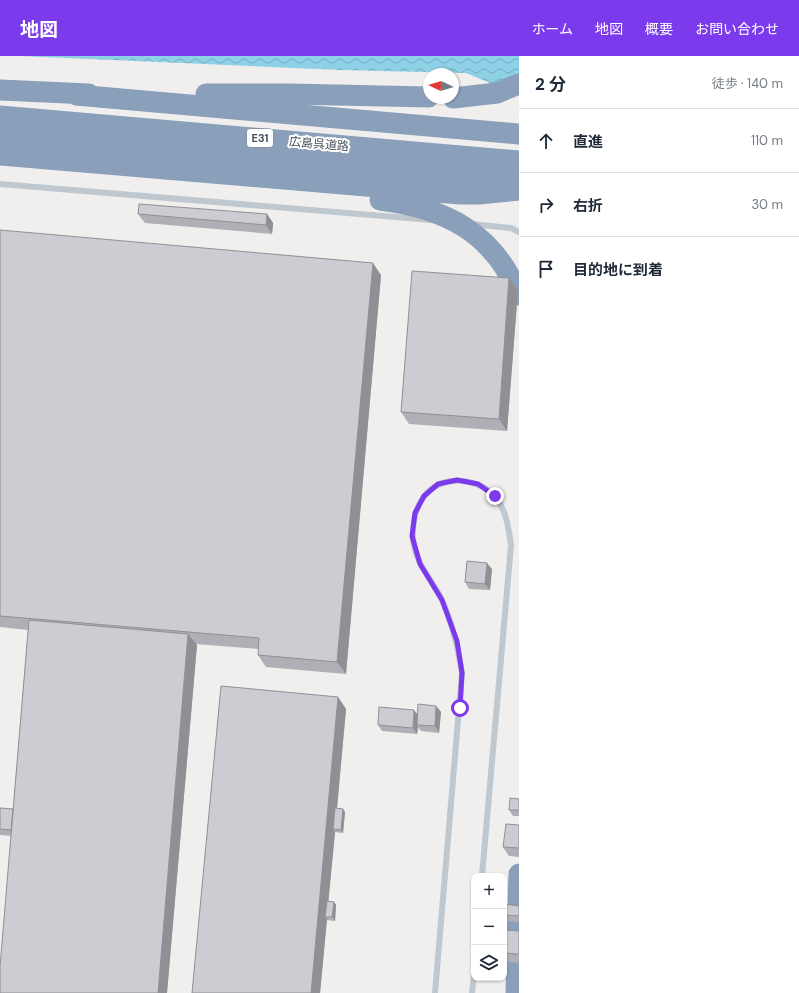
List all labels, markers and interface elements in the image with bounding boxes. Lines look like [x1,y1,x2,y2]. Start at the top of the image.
text: 地図 [20,17,58,42]
text: ホーム [531,20,573,38]
text: 地図 [595,20,623,38]
text: 概要 [645,20,673,38]
text: お問い合わせ [695,20,779,38]
north arrow [423,68,459,104]
text: 2 分 [535,73,566,95]
text: 徒歩 · 140 m [712,75,783,92]
road number: E31 [247,129,273,147]
icon: ahead [535,130,557,152]
text: 直進 [573,132,603,152]
text: 110 m [751,132,783,149]
street label: 広島呉道路 [288,133,350,155]
icon: right [535,194,557,216]
text: 右折 [573,196,603,216]
text: 30 m [751,196,783,213]
icon: arrive [535,258,557,280]
text: 目的地に到着 [573,260,663,280]
route end [486,487,504,505]
route start [451,699,469,717]
map controls [471,873,507,981]
button: + [471,873,507,909]
button: − [471,909,507,945]
button: layers [471,945,507,981]

